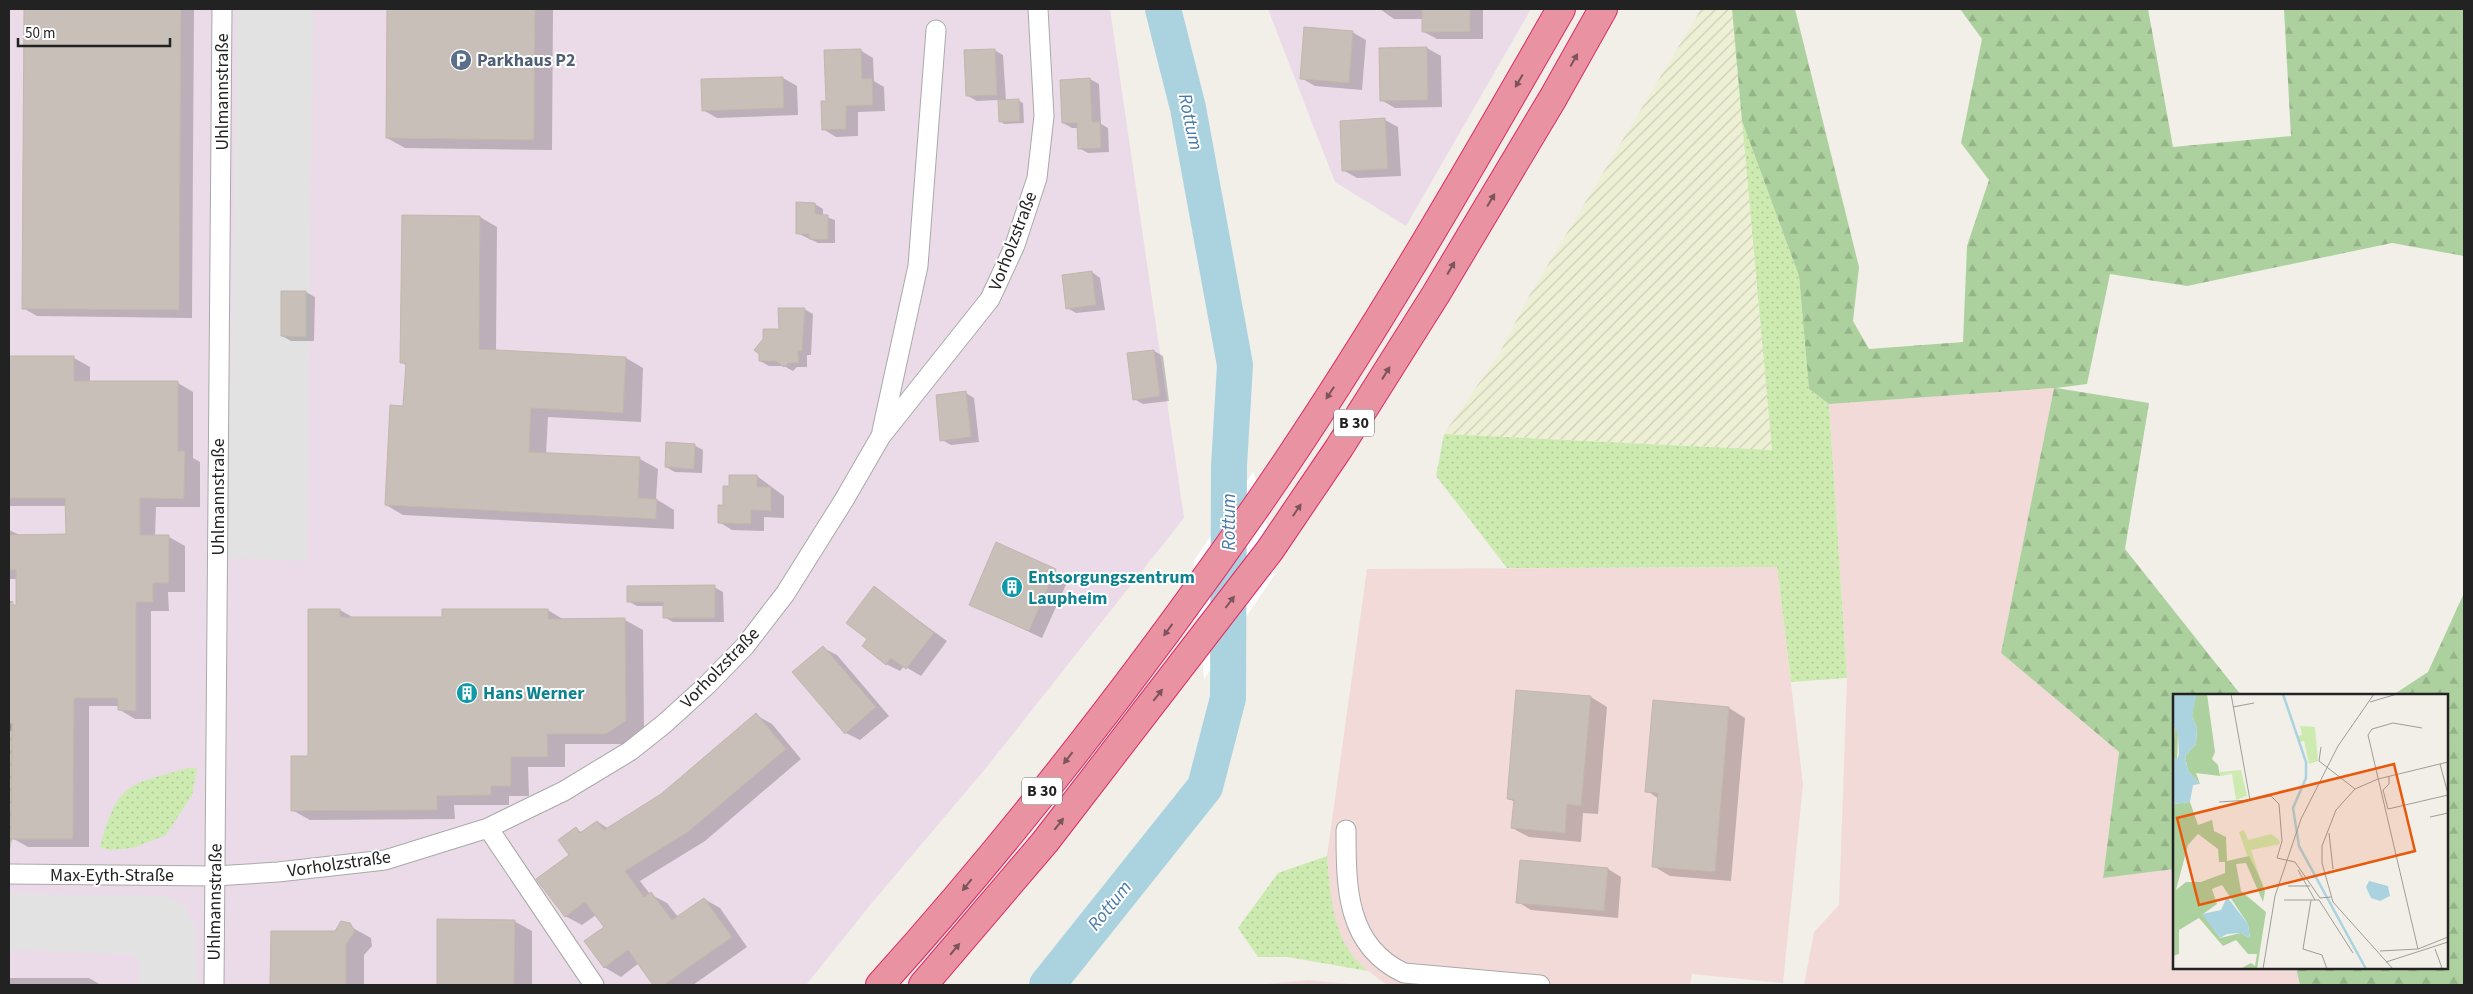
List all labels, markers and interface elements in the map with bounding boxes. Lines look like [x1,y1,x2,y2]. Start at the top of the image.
scale bar [18,15,170,47]
text: 50 m [25,23,55,44]
street label: Uhlmannstraße [210,33,235,151]
parking icon: Parkhaus P2 [449,48,473,72]
place label: Parkhaus P2 [477,48,575,73]
one-way arrow [1570,53,1578,67]
one-way arrow [1515,75,1524,88]
water label: Rottum [1171,91,1209,153]
street label: Vorholzstraße [983,188,1043,294]
one-way arrow [1487,193,1496,206]
one-way arrow [1447,260,1455,275]
one-way arrow [1381,367,1390,380]
one-way arrow [1325,386,1335,399]
road number: B 30 [1334,409,1374,436]
street label: Uhlmannstraße [206,438,231,556]
water label: Rottum [1216,493,1243,551]
one-way arrow [1292,503,1302,516]
place label: Entsorgungszentrum Laupheim [1028,565,1195,611]
building icon: Entsorgungszentrum Laupheim [1000,575,1024,599]
one-way arrow [1225,595,1235,609]
street label: Vorholzstraße [675,622,765,714]
one-way arrow [1163,623,1173,637]
building icon: Hans Werner [455,681,479,705]
place label: Hans Werner [483,681,585,706]
one-way arrow [1153,689,1164,702]
inset map [2173,694,2448,969]
one-way arrow [1063,751,1074,764]
road number: B 30 [1022,778,1062,804]
one-way arrow [1053,818,1064,831]
street label: Uhlmannstraße [201,843,229,961]
street label: Vorholzstraße [286,844,392,884]
street label: Max-Eyth-Straße [50,863,174,888]
water label: Rottum [1081,875,1139,937]
one-way arrow [961,878,972,891]
one-way arrow [949,942,960,955]

